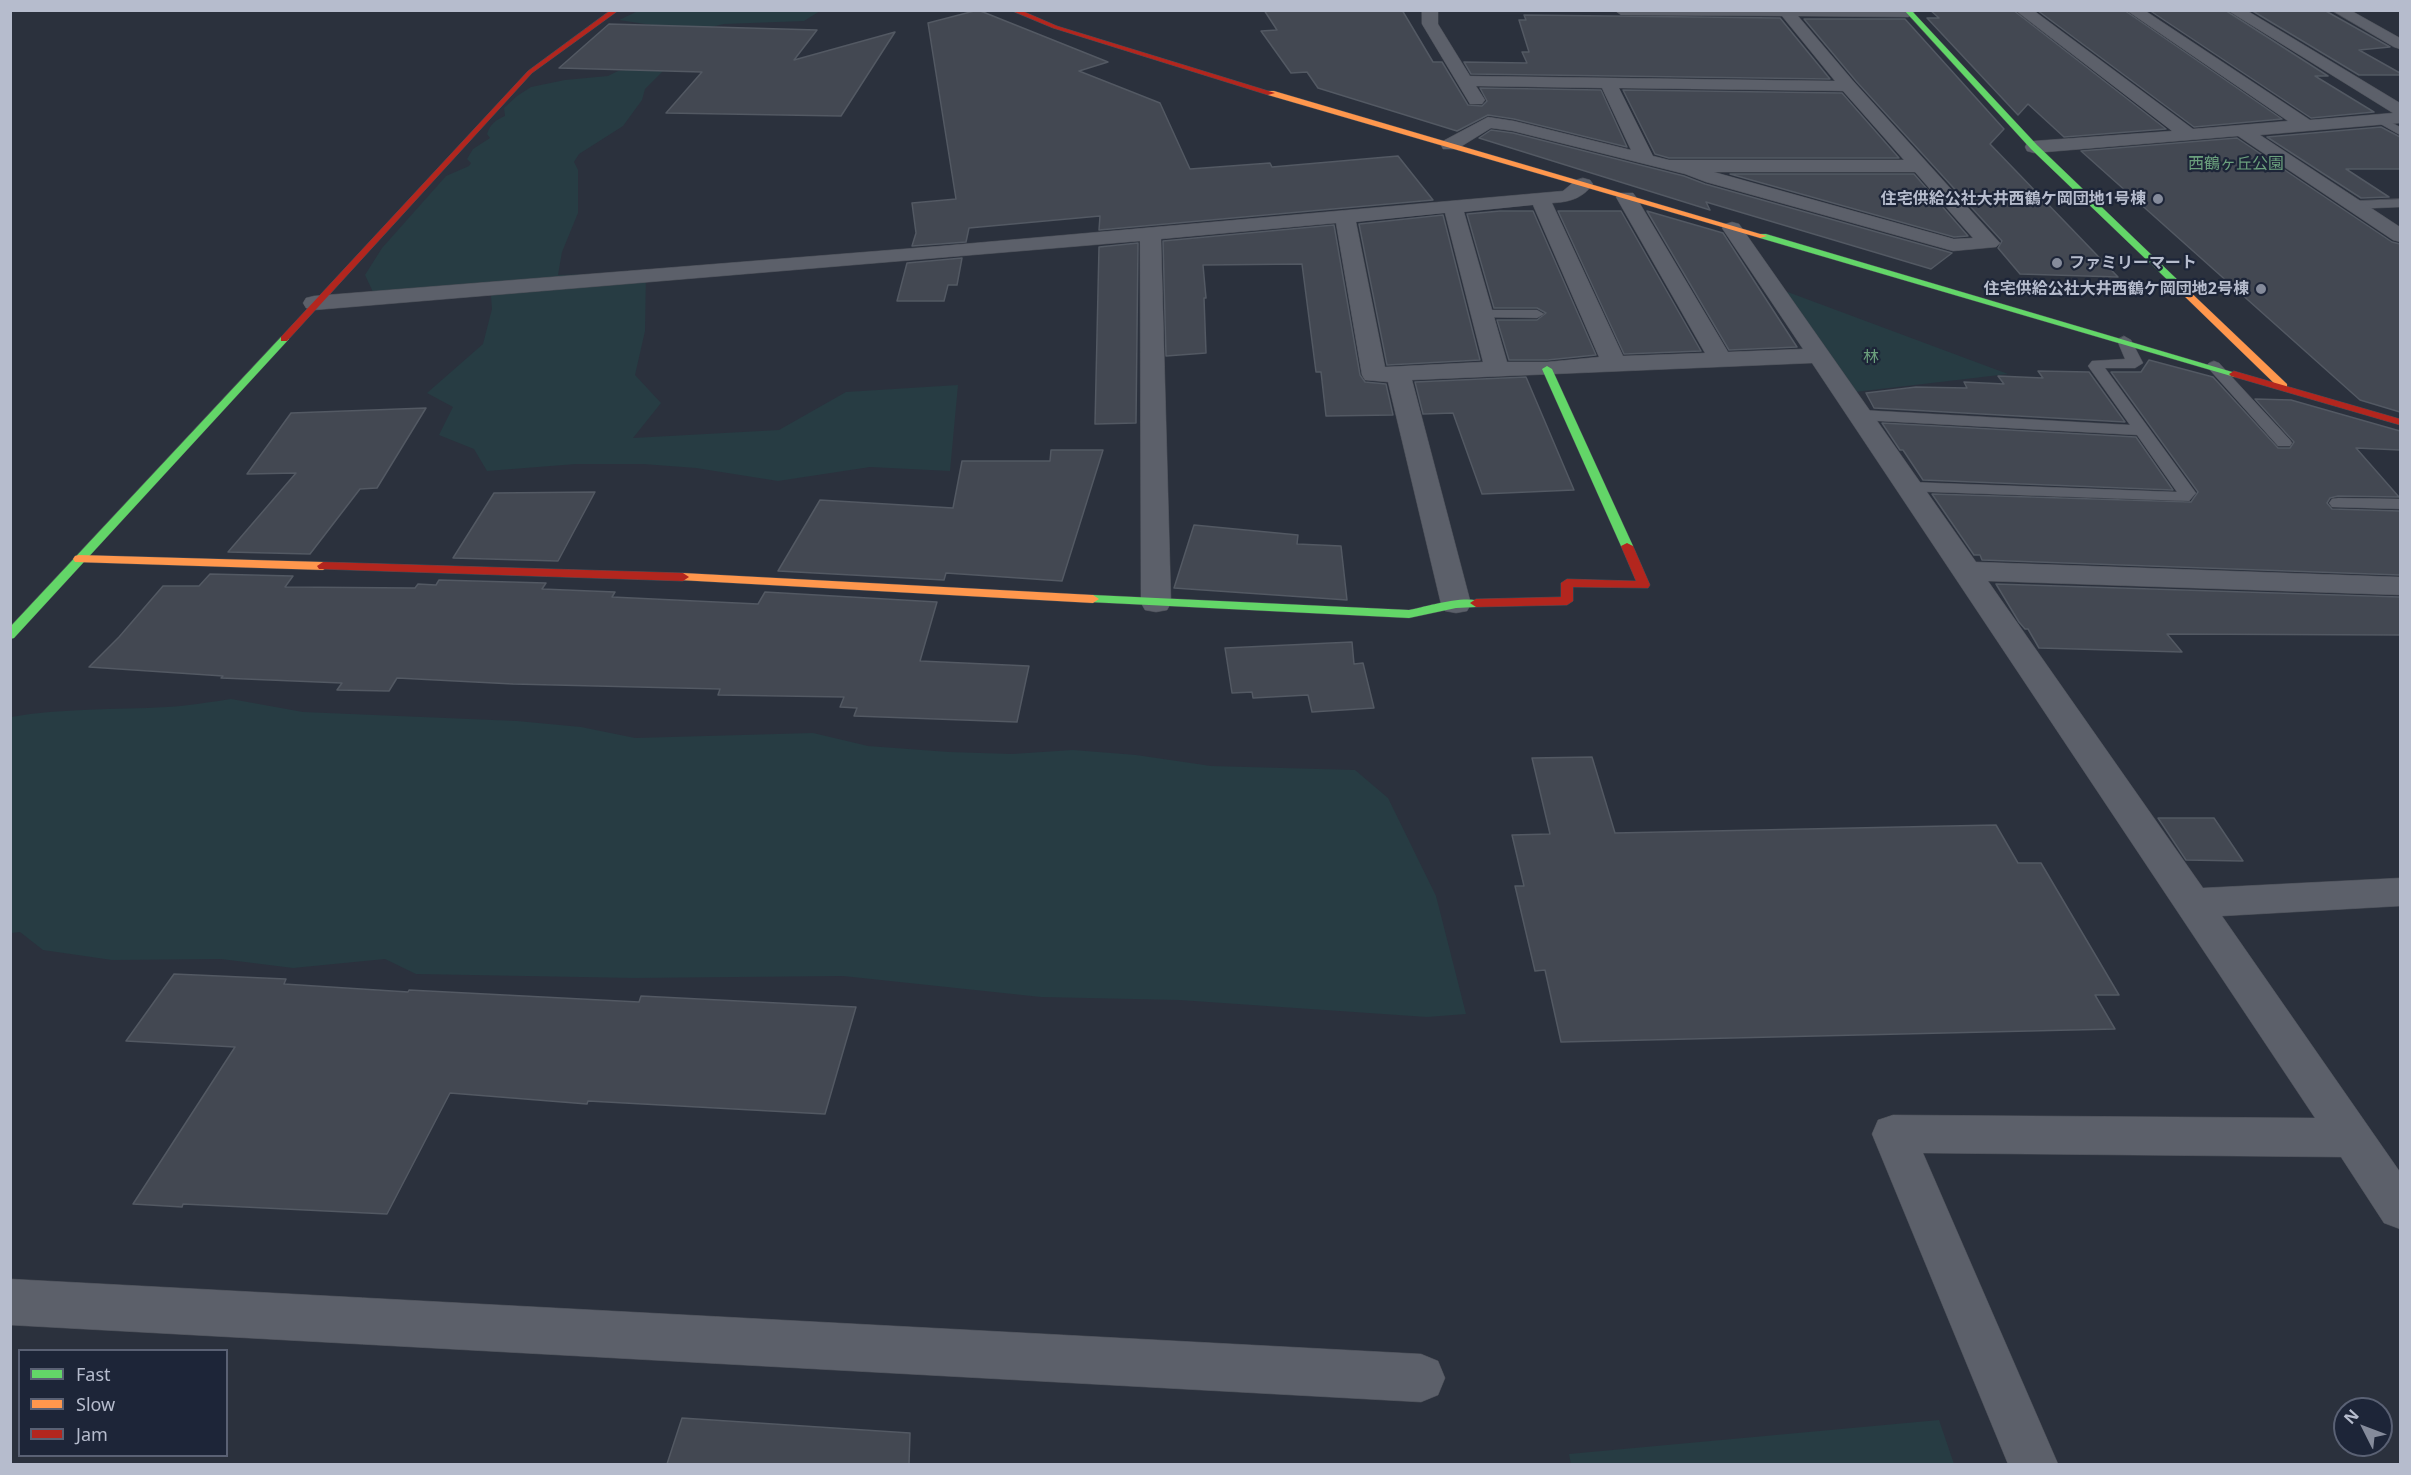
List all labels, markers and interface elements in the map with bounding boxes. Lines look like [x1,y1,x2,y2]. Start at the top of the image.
park label: 西鶴ヶ丘公園 [2188,154,2284,174]
place label: 住宅供給公社大井西鶴ケ岡団地1号棟 [1881,189,2146,209]
marker: 住宅供給公社大井西鶴ケ岡団地1号棟 [2151,192,2165,206]
place label: ファミリーマート [2069,253,2197,273]
marker: ファミリーマート [2050,256,2064,270]
place label: 住宅供給公社大井西鶴ケ岡団地2号棟 [1984,279,2249,299]
marker: 住宅供給公社大井西鶴ケ岡団地2号棟 [2254,282,2268,296]
park label: 林 [1863,347,1879,367]
legend [18,1349,228,1457]
text: Fast [76,1362,111,1386]
text: Slow [76,1392,115,1416]
north arrow [2333,1397,2393,1457]
text: N [2339,1404,2364,1428]
text: Jam [76,1422,108,1446]

